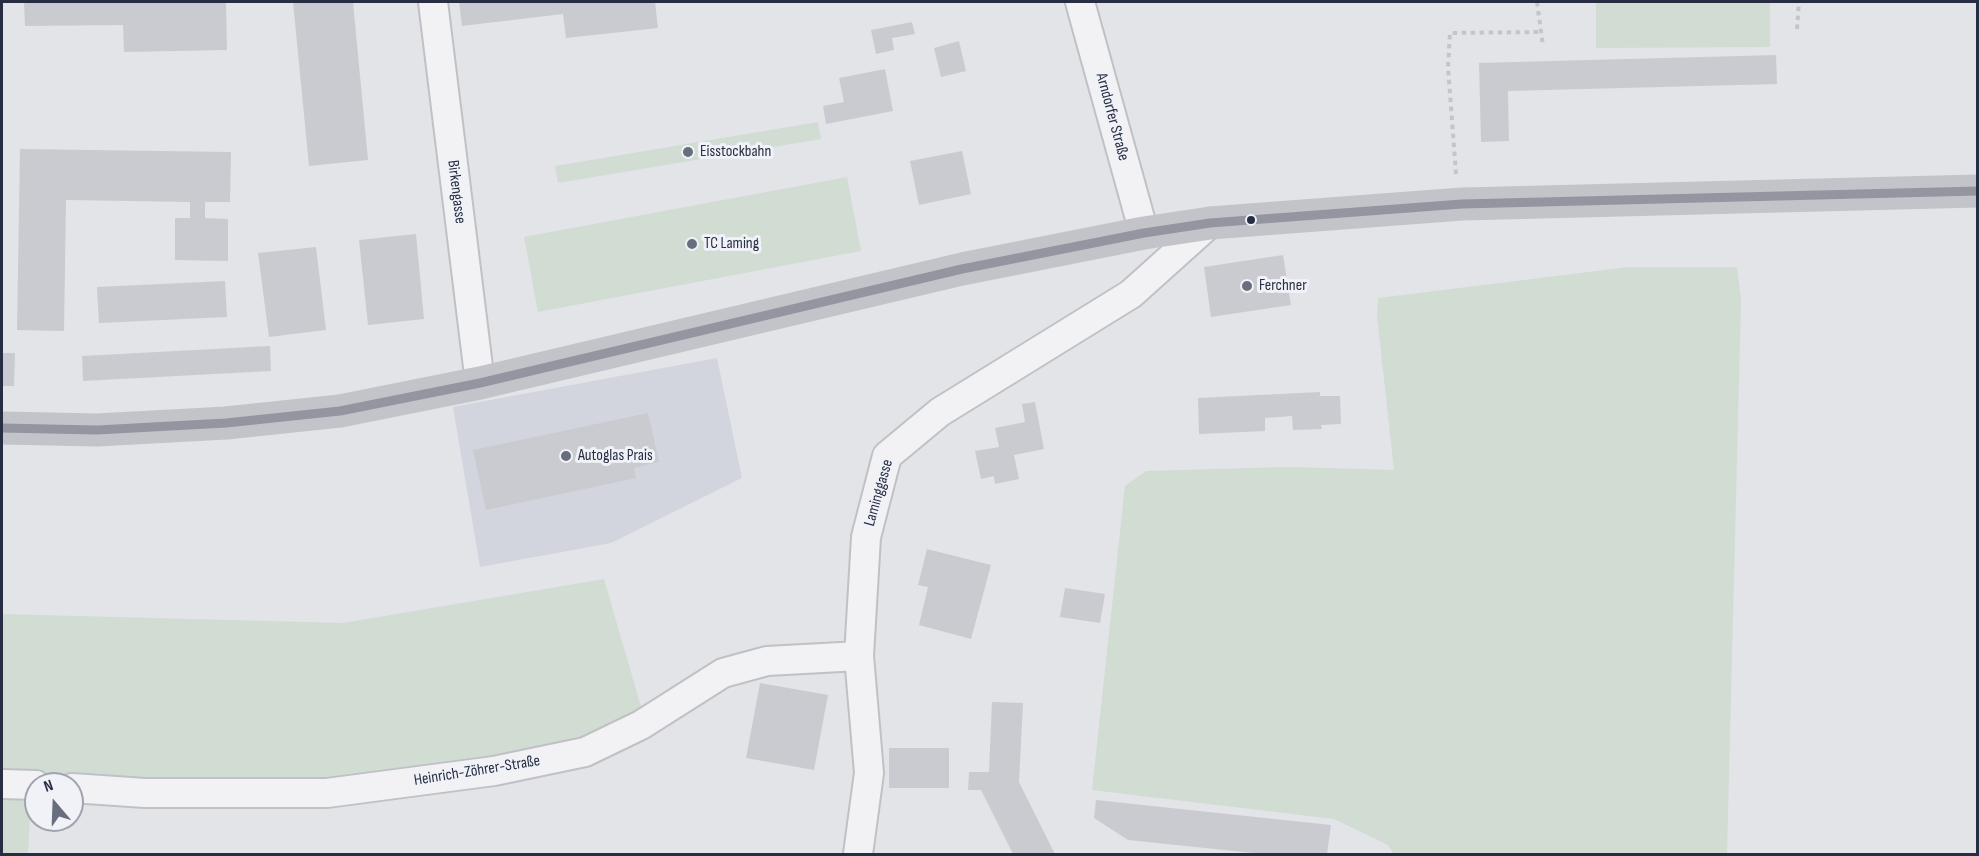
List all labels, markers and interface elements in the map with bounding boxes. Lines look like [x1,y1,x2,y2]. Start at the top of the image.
street label: Arndorfer Straße [1091,71,1133,163]
place label: Eisstockbahn [700,142,771,162]
marker: Eisstockbahn [681,145,695,159]
street label: Birkengasse [443,159,469,225]
unlabelled marker [1245,214,1257,226]
place label: TC Laming [704,234,759,254]
marker: TC Laming [685,237,699,251]
place label: Ferchner [1259,276,1307,296]
marker: Ferchner [1240,279,1254,293]
place label: Autoglas Prais [578,446,653,466]
marker: Autoglas Prais [559,449,573,463]
street label: Laminggasse [860,457,898,529]
street label: Heinrich-Zöhrer-Straße [413,752,541,790]
north arrow [24,772,84,832]
text: N [41,776,56,797]

